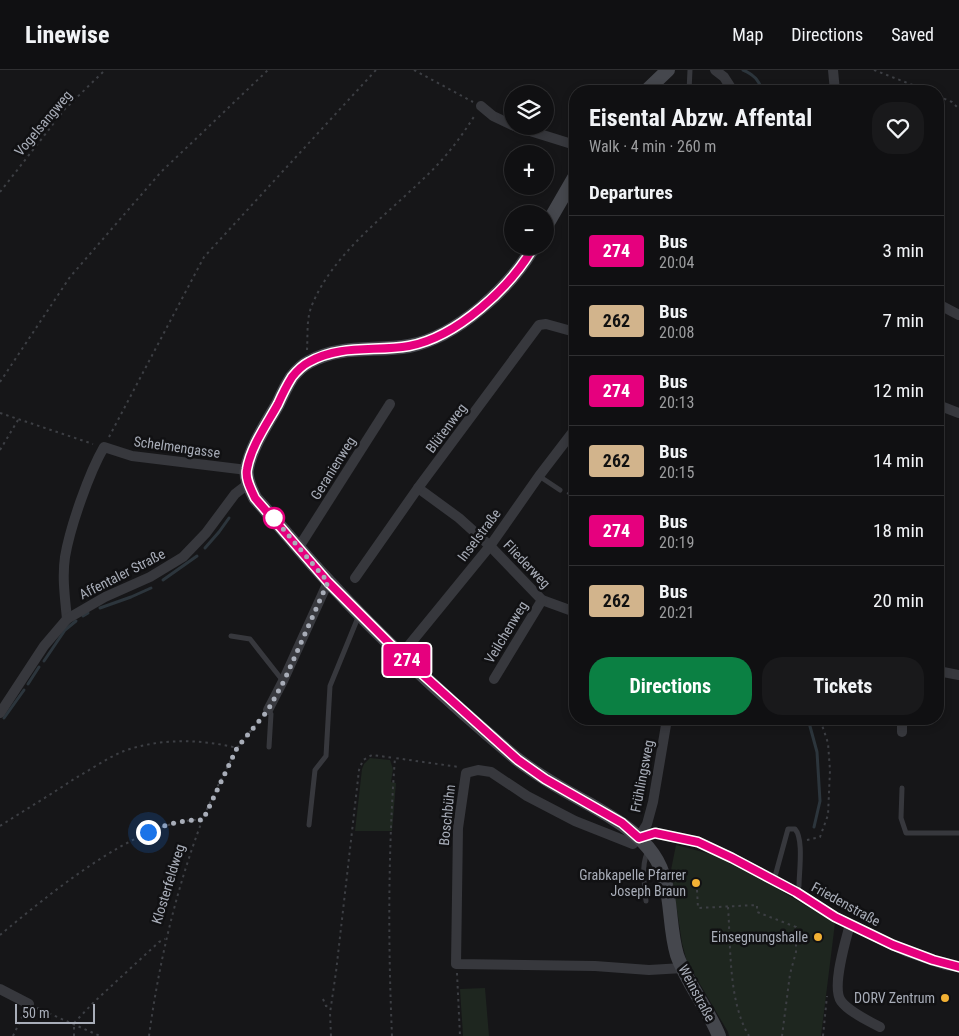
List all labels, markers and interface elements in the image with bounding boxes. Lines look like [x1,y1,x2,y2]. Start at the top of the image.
text: Linewise [25,21,109,49]
text: Map [732,24,763,45]
text: Directions [791,24,863,45]
text: Saved [891,24,934,45]
map controls [504,85,554,255]
button: layers [504,85,554,135]
street label: Vogelsangweg [11,87,75,159]
button: heart [872,102,924,154]
text: Eisental Abzw. Affental [589,104,812,132]
text: Walk · 4 min · 260 m [589,137,716,156]
button: + [504,145,554,195]
text: Departures [589,181,673,204]
button: − [504,205,554,255]
text: Bus [659,230,688,253]
text: 3 min [882,239,924,262]
text: 274 [603,240,630,261]
text: 20:04 [659,253,694,272]
text: Bus [659,300,688,323]
text: 7 min [882,309,924,332]
text: 262 [603,310,630,331]
text: 20:08 [659,323,694,342]
text: Bus [659,370,688,393]
text: 12 min [873,379,924,402]
text: 274 [603,380,630,401]
text: 20:13 [659,393,694,412]
street label: Blütenweg [422,400,470,456]
street label: Schelmengasse [133,433,222,461]
street label: Geranienweg [307,433,359,503]
text: Bus [659,440,688,463]
text: 14 min [873,449,924,472]
text: 262 [603,450,630,471]
text: 20:15 [659,463,694,482]
street label: Inselstraße [454,505,504,564]
unlabelled marker [263,507,285,529]
text: Bus [659,510,688,533]
text: 18 min [873,519,924,542]
text: 274 [603,520,630,541]
text: 20:19 [659,533,694,552]
street label: Fliederweg [500,537,554,591]
street label: Affentaler Straße [76,545,168,603]
text: Bus [659,580,688,603]
text: 20 min [873,589,924,612]
text: 262 [603,590,630,611]
street label: Veilchenweg [481,598,531,666]
text: 20:21 [659,603,694,622]
line badge: 274 [378,644,436,676]
text: 274 [393,649,421,670]
button: Directions [589,657,752,715]
button: Tickets [762,657,924,715]
street label: Frühlingsweg [627,738,657,814]
street label: Boschbühn [436,784,458,846]
your location [136,820,161,845]
street label: Klosterfeldweg [148,842,188,926]
place label: Grabkapelle Pfarrer Joseph Braun [579,867,686,899]
marker: Grabkapelle Pfarrer Joseph Braun [690,877,702,889]
street label: Friedenstraße [809,879,883,930]
place label: Einsegnungshalle [711,929,808,945]
marker: Einsegnungshalle [812,931,824,943]
street label: Weinstraße [675,962,719,1025]
place label: DORV Zentrum [854,990,935,1006]
marker: DORV Zentrum [939,992,951,1004]
scale bar [15,1001,95,1024]
text: 50 m [22,1005,50,1021]

